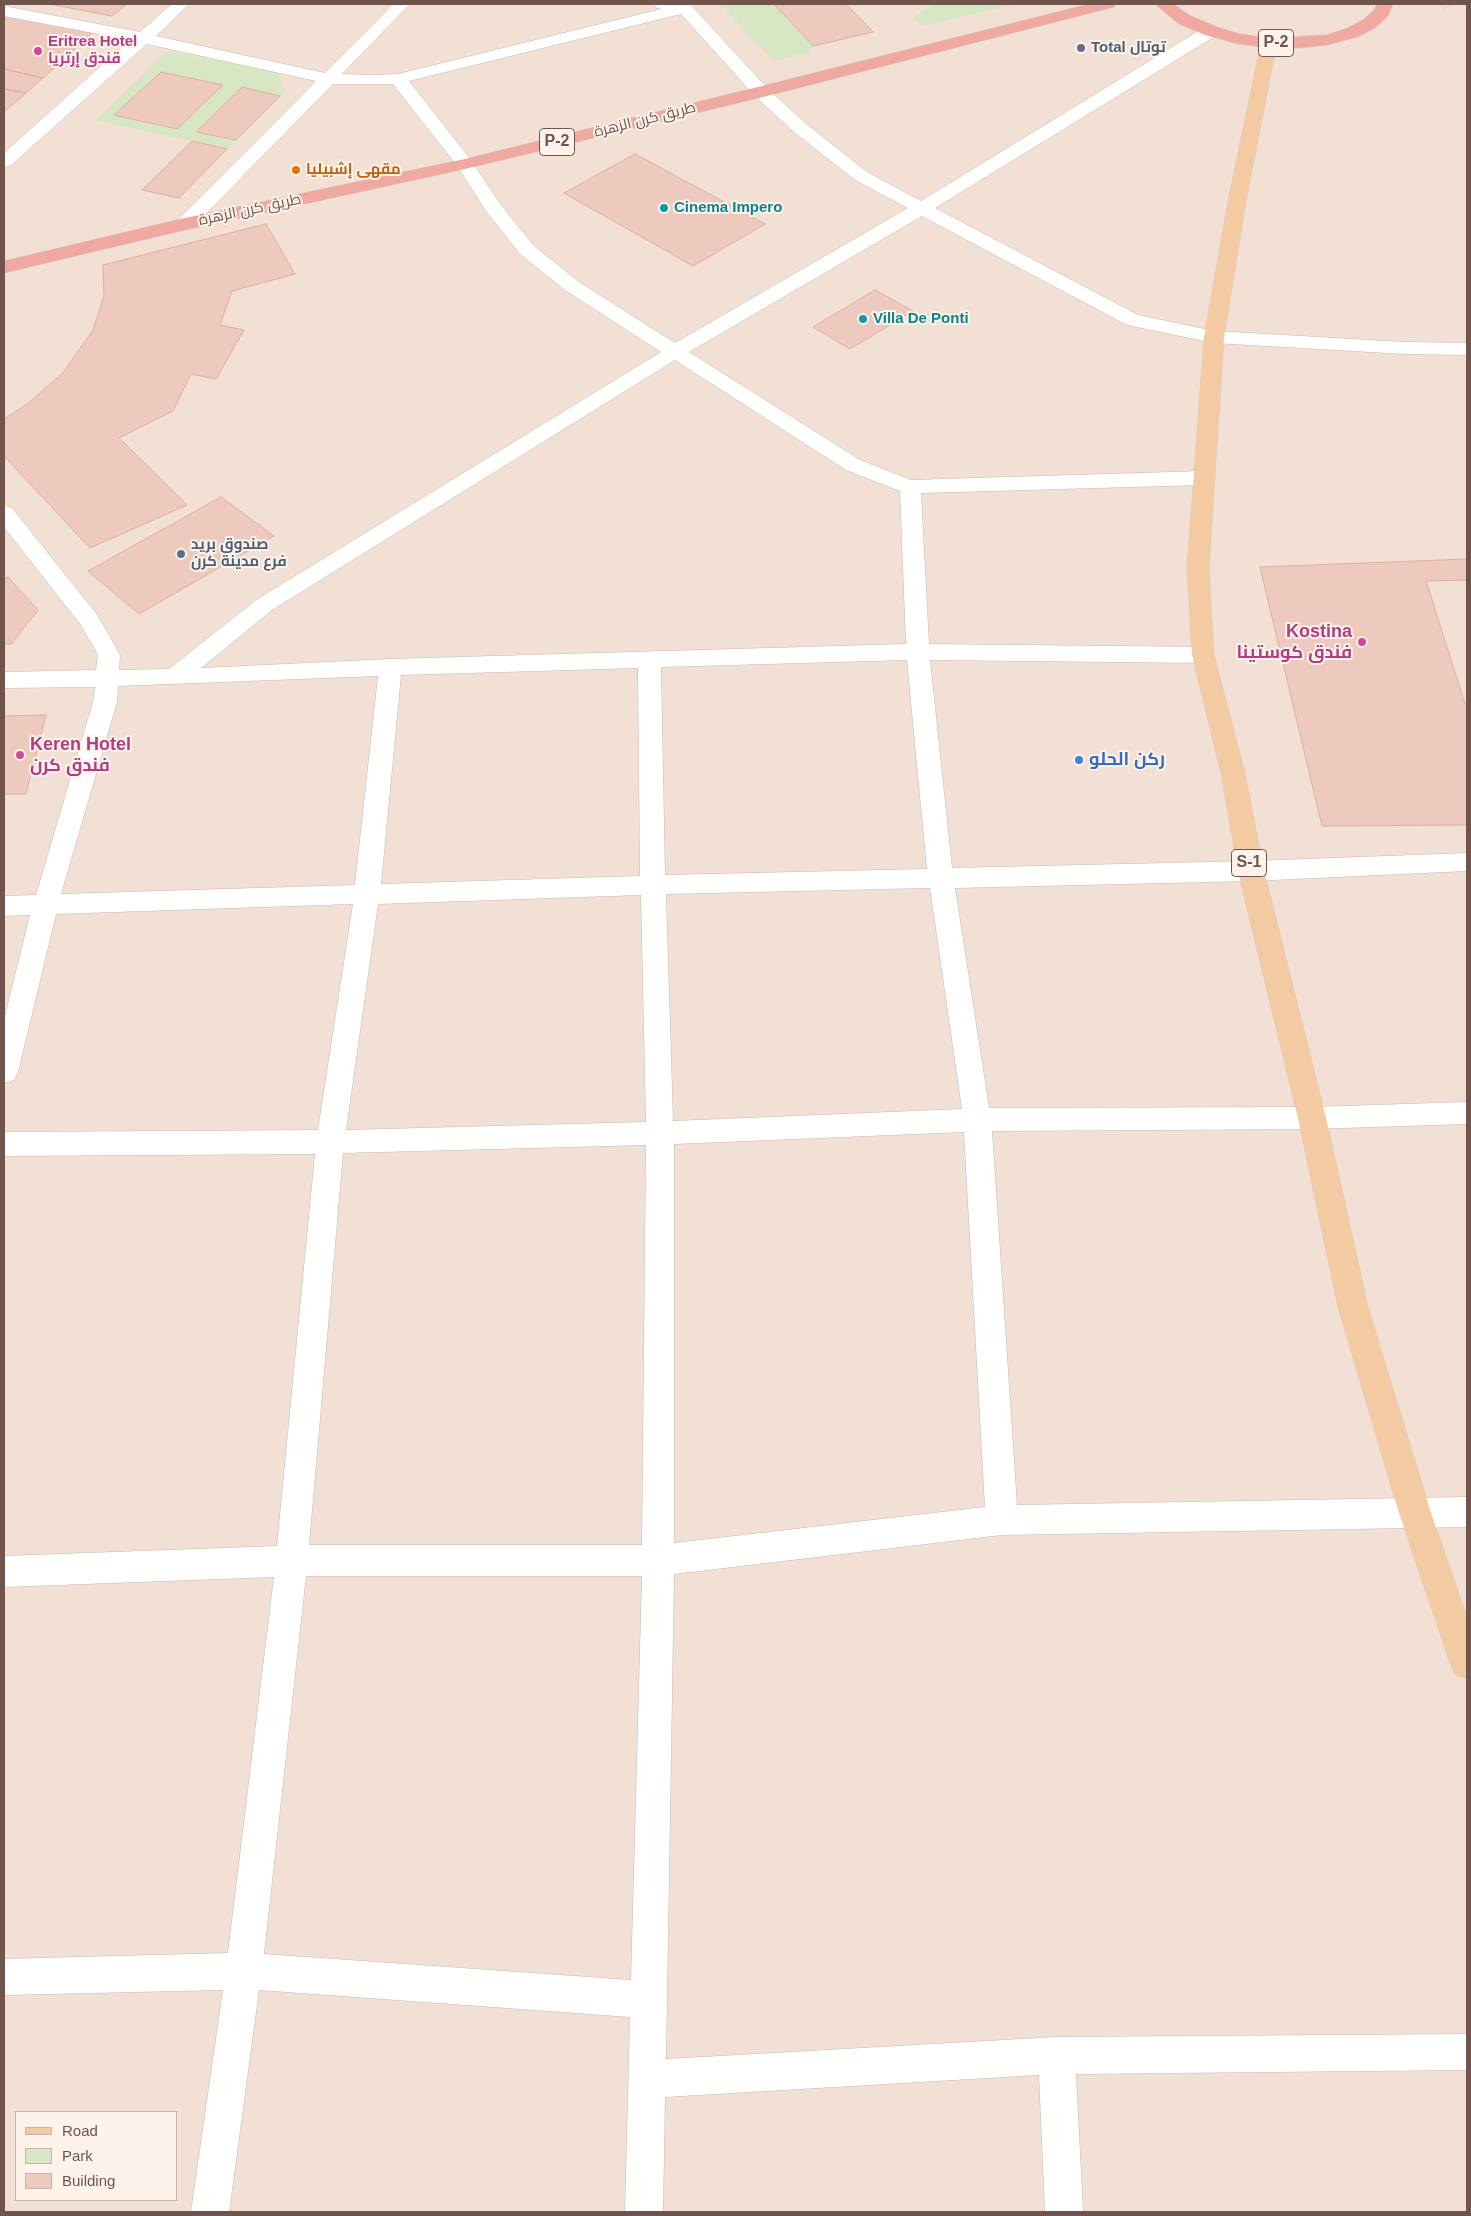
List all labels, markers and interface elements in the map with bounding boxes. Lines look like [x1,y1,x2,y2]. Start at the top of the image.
road number: P-2 [1258,29,1294,56]
place label: Eritrea Hotel قندق إرتريا [48,33,137,68]
place label: Total توتال [1091,39,1166,57]
marker: Total توتال [1075,42,1087,54]
marker: Eritrea Hotel قندق إرتريا [32,45,44,57]
street label: طريق كرن الزهرة [592,99,698,141]
road number: P-2 [540,128,574,156]
place label: مقهى إشبيليا [306,161,401,179]
marker: مقهى إشبيليا [290,164,302,176]
street label: طريق كرن الزهرة [197,190,303,230]
place label: Cinema Impero [674,199,782,217]
marker: Cinema Impero [658,202,670,214]
place label: Villa De Ponti [873,310,969,328]
marker: Villa De Ponti [857,313,869,325]
place label: صندوق بريد فرع مدينة كرن [191,536,287,571]
marker: صندوق بريد فرع مدينة كرن [175,548,187,560]
place label: Kostina فندق كوستينا [1236,621,1352,664]
marker: Kostina فندق كوستينا [1356,636,1368,648]
place label: Keren Hotel فندق كرن [30,734,131,776]
marker: Keren Hotel فندق كرن [14,749,26,761]
place label: ركن الحلو [1089,749,1165,771]
marker: ركن الحلو [1073,754,1085,766]
road number: S-1 [1232,850,1266,876]
legend [15,2111,178,2201]
text: Road [62,2122,98,2139]
text: Park [62,2147,93,2164]
text: Building [62,2172,115,2189]

